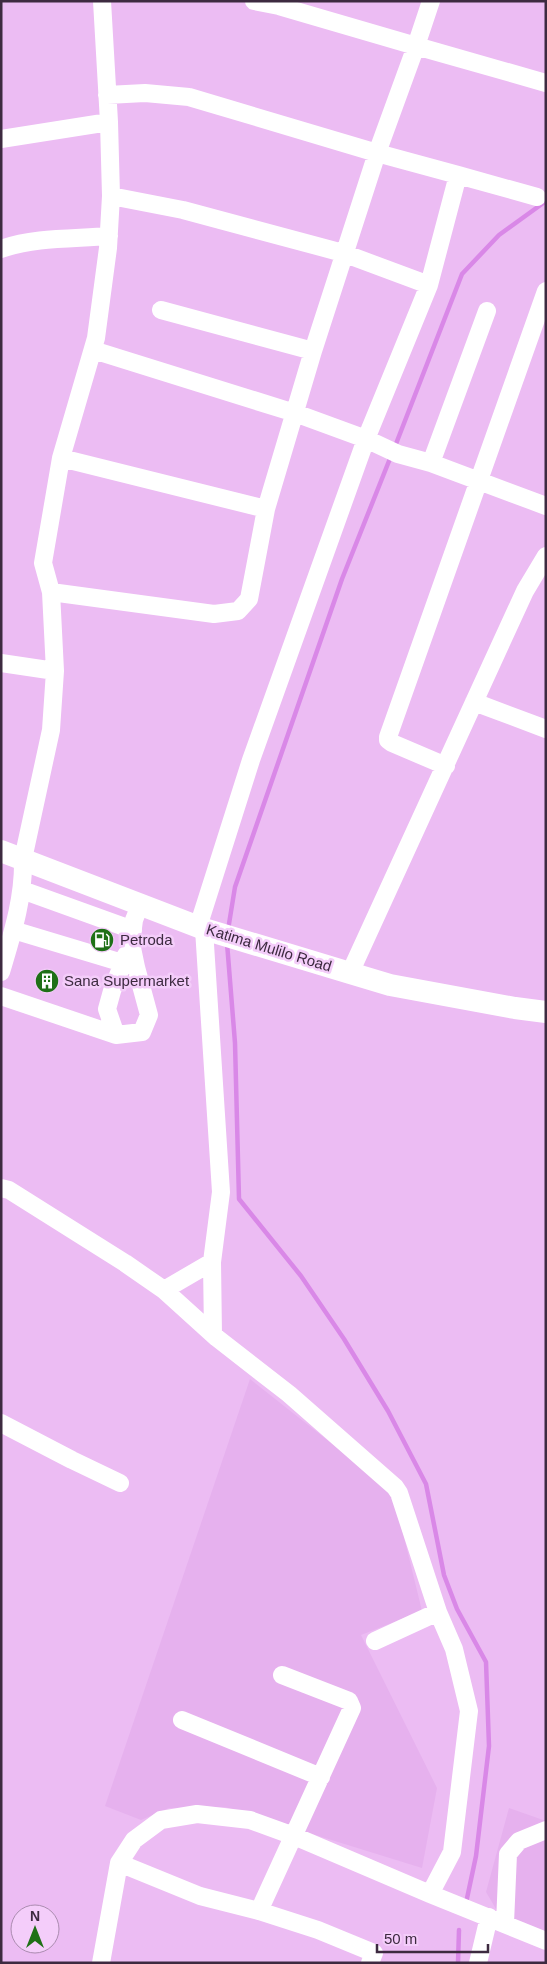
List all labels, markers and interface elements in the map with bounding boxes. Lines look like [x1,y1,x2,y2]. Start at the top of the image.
street label: Katima Mulilo Road [204,920,334,975]
fuel station icon: Petroda [89,927,115,953]
place label: Petroda [120,931,173,948]
building icon: Sana Supermarket [34,968,60,994]
place label: Sana Supermarket [64,972,190,989]
north arrow [10,1904,60,1954]
text: N [30,1908,40,1924]
scale bar [377,1922,488,1954]
text: 50 m [384,1930,417,1947]

